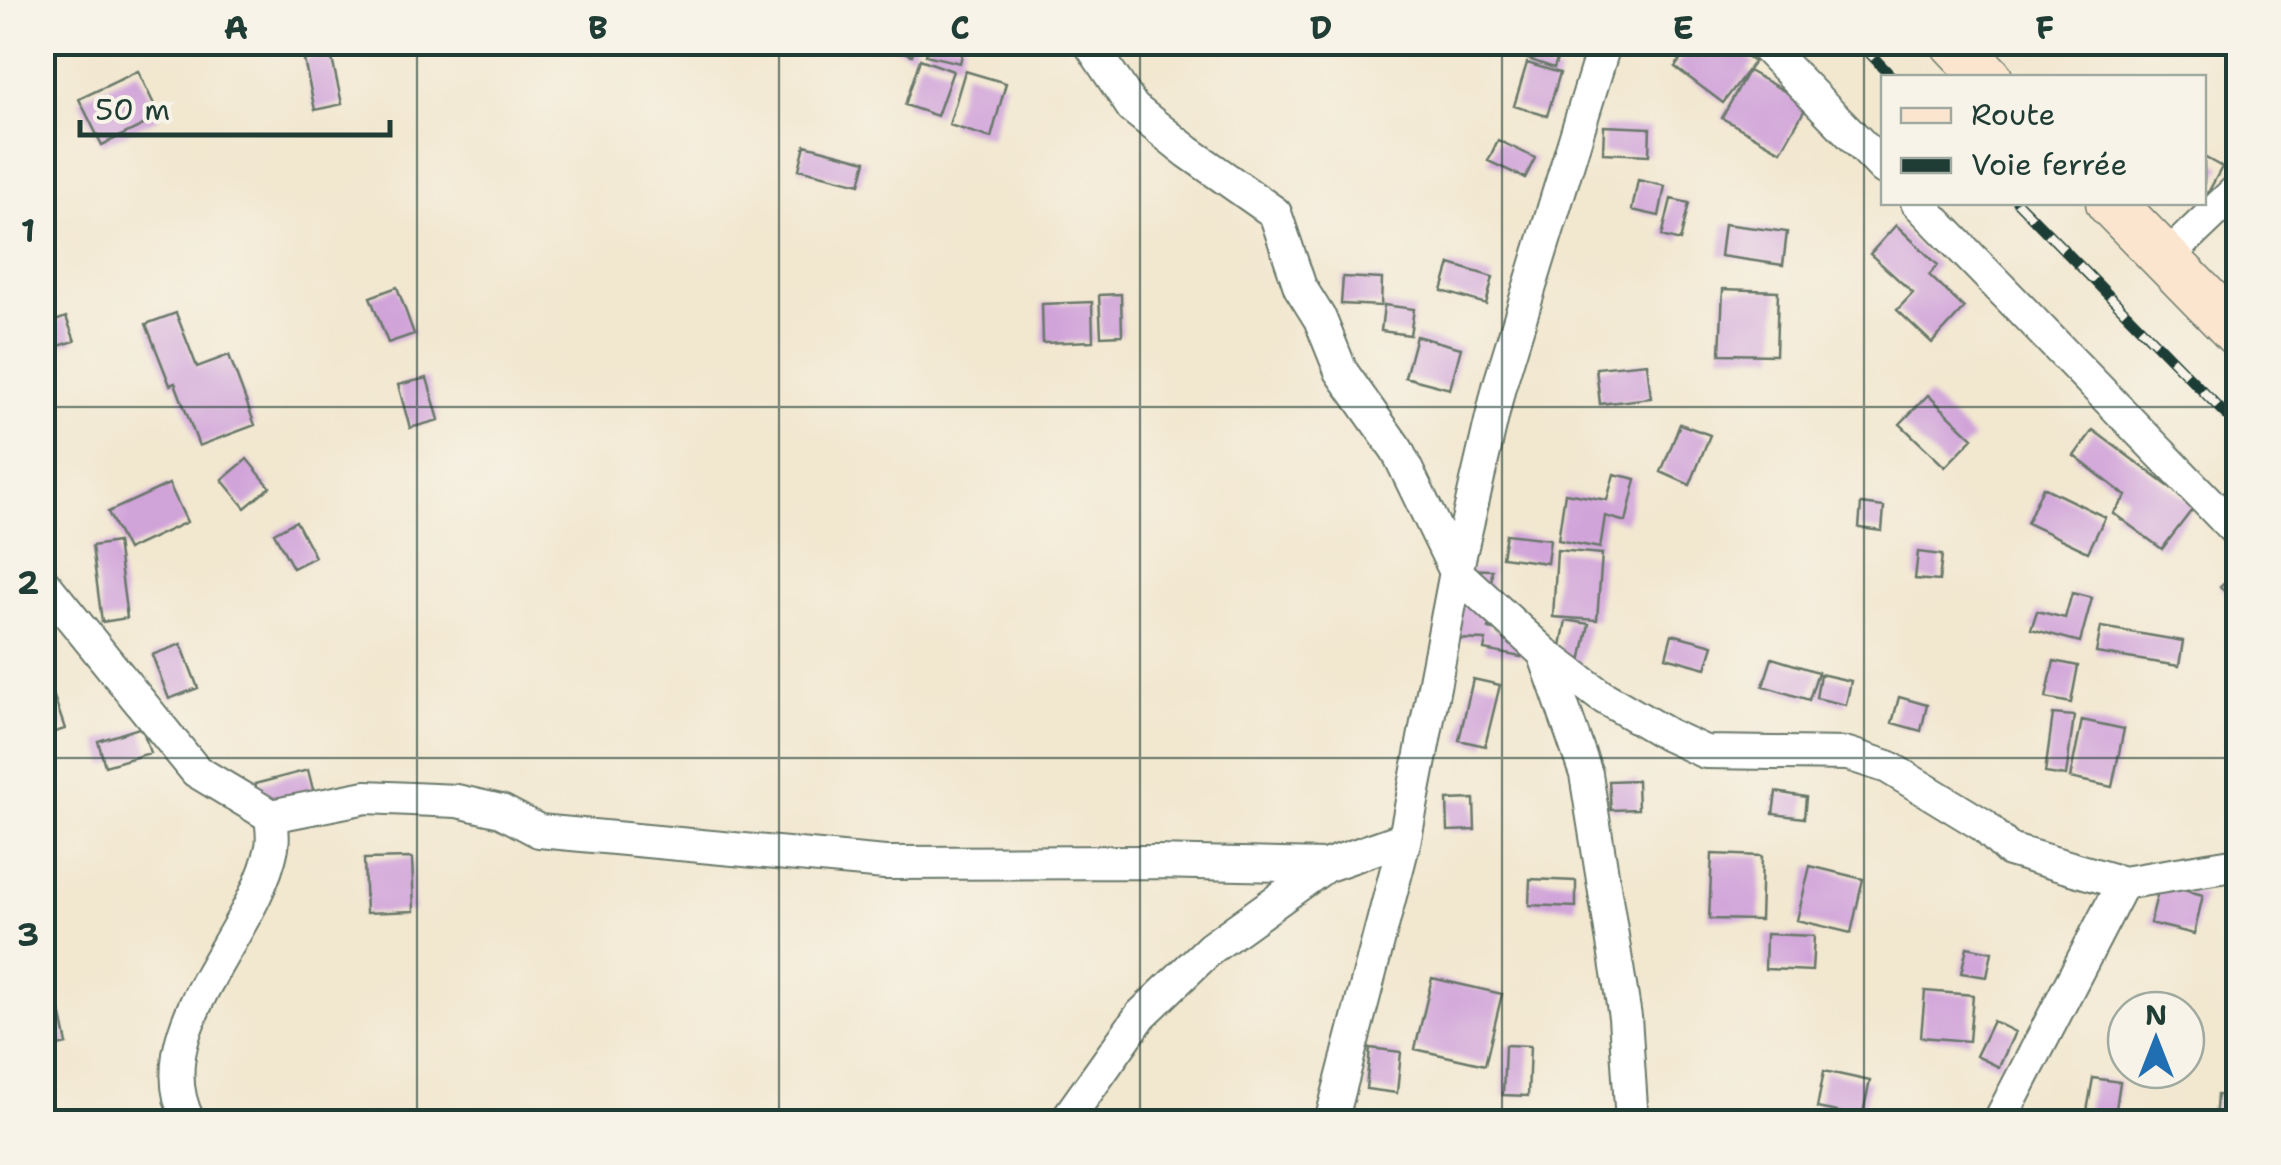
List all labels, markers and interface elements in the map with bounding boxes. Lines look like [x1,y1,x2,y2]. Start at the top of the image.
text: A [224,6,248,49]
text: B [588,6,608,49]
text: C [950,6,970,49]
text: D [1310,6,1332,49]
text: E [1672,6,1694,49]
text: F [2036,6,2054,49]
scale bar [80,75,390,137]
legend [1881,75,2206,205]
text: 50 m [95,89,170,130]
text: Route [1971,94,2055,135]
text: Voie ferrée [1971,144,2128,185]
text: 1 [21,209,35,252]
text: 2 [17,561,39,604]
text: 3 [17,913,39,956]
north arrow [2106,990,2206,1090]
text: N [2145,996,2167,1034]

